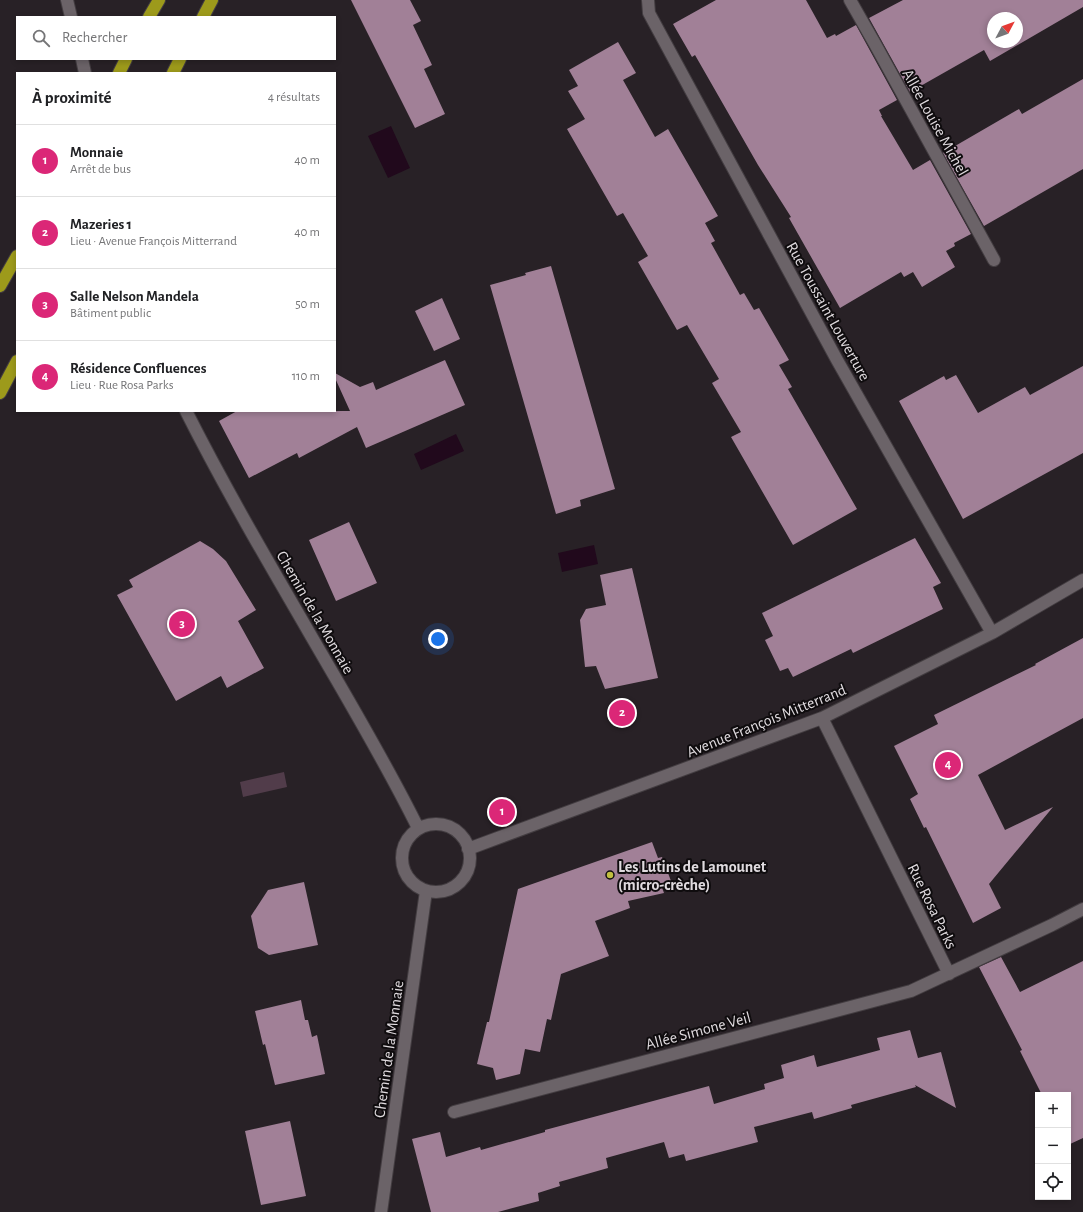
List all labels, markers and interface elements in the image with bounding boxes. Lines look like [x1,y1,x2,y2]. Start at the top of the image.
north arrow [987,12,1023,48]
search box [16,16,336,60]
icon: search [30,27,52,49]
text: Rechercher [62,30,127,45]
street label: Allée Louise Michel [899,67,971,178]
text: À proximité [32,89,112,106]
text: 4 résultats [268,91,320,104]
text: Monnaie [70,145,123,160]
text: 1 [43,154,47,167]
text: 40 m [294,154,320,167]
text: Arrêt de bus [70,163,131,176]
text: Mazeries 1 [70,217,132,232]
text: 2 [42,226,48,239]
text: 40 m [294,226,320,239]
text: Lieu · Avenue François Mitterrand [70,235,237,248]
street label: Rue Toussaint Louverture [783,240,873,383]
text: Salle Nelson Mandela [70,289,199,304]
text: 3 [42,298,48,311]
text: 50 m [295,298,320,311]
text: Bâtiment public [70,307,151,320]
text: Résidence Confluences [70,361,206,376]
text: 4 [42,370,48,383]
text: 110 m [292,370,320,383]
text: Lieu · Rue Rosa Parks [70,379,174,392]
street label: Chemin de la Monnaie [273,548,357,677]
pin: 3 [169,609,195,639]
your location [428,629,448,649]
street label: Avenue François Mitterrand [684,682,848,760]
pin: 2 [609,698,635,728]
pin: 4 [935,750,961,780]
pin: 1 [489,797,515,827]
place label: Les Lutins de Lamounet (micro-crèche) [618,859,767,893]
street label: Rue Rosa Parks [905,861,960,952]
marker: Les Lutins de Lamounet (micro-crèche) [605,870,615,880]
street label: Chemin de la Monnaie [371,979,407,1119]
street label: Allée Simone Veil [644,1009,753,1053]
map controls [1035,1092,1071,1200]
button: + [1035,1092,1071,1128]
button: − [1035,1128,1071,1164]
button: locate [1035,1164,1071,1200]

